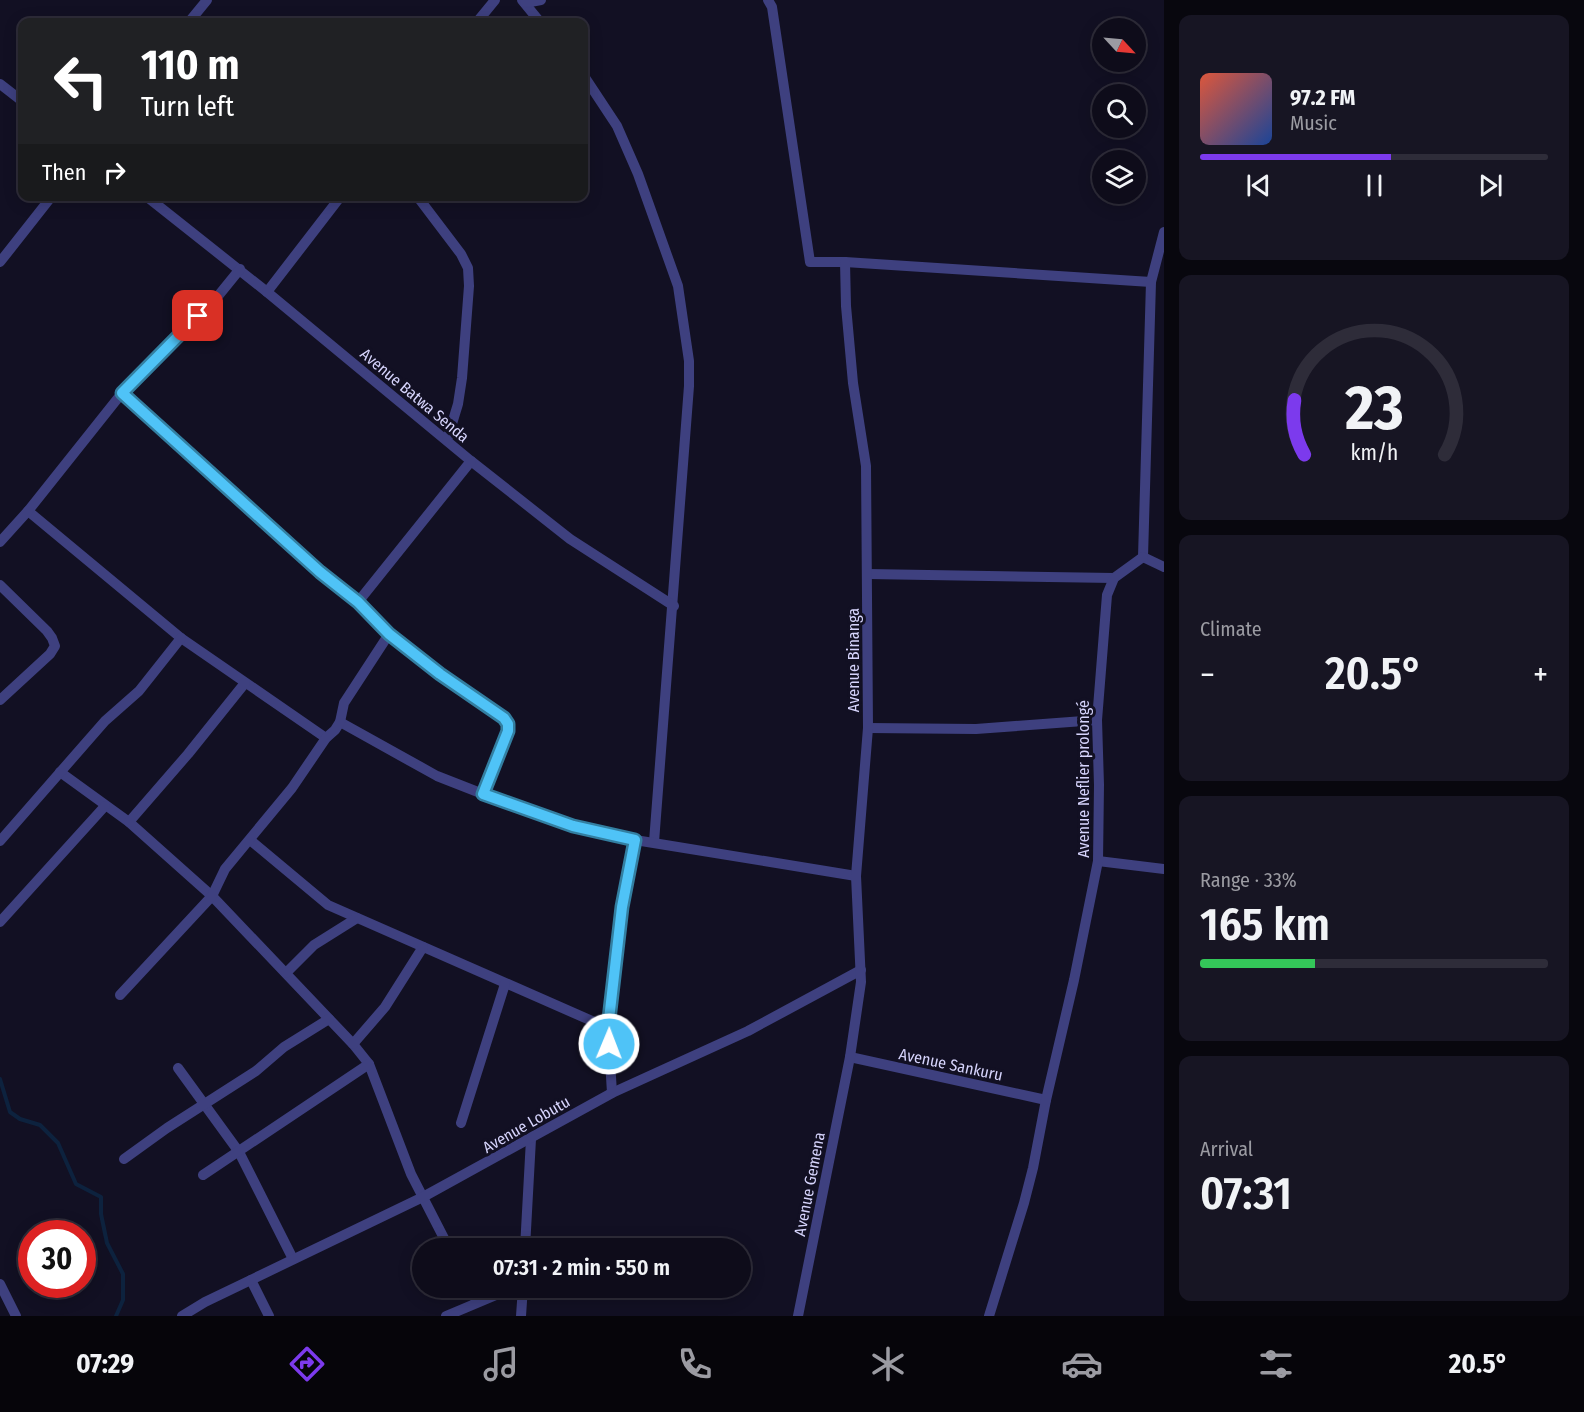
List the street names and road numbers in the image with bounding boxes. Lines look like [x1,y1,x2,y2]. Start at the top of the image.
street label: Avenue Batwa Senda [356,344,473,447]
street label: Avenue Binanga [844,608,863,712]
street label: Avenue Neflier prolongé [1074,700,1093,858]
street label: Avenue Sankuru [897,1044,1005,1085]
street label: Avenue Lobutu [479,1092,573,1157]
street label: Avenue Gemena [790,1130,829,1238]

